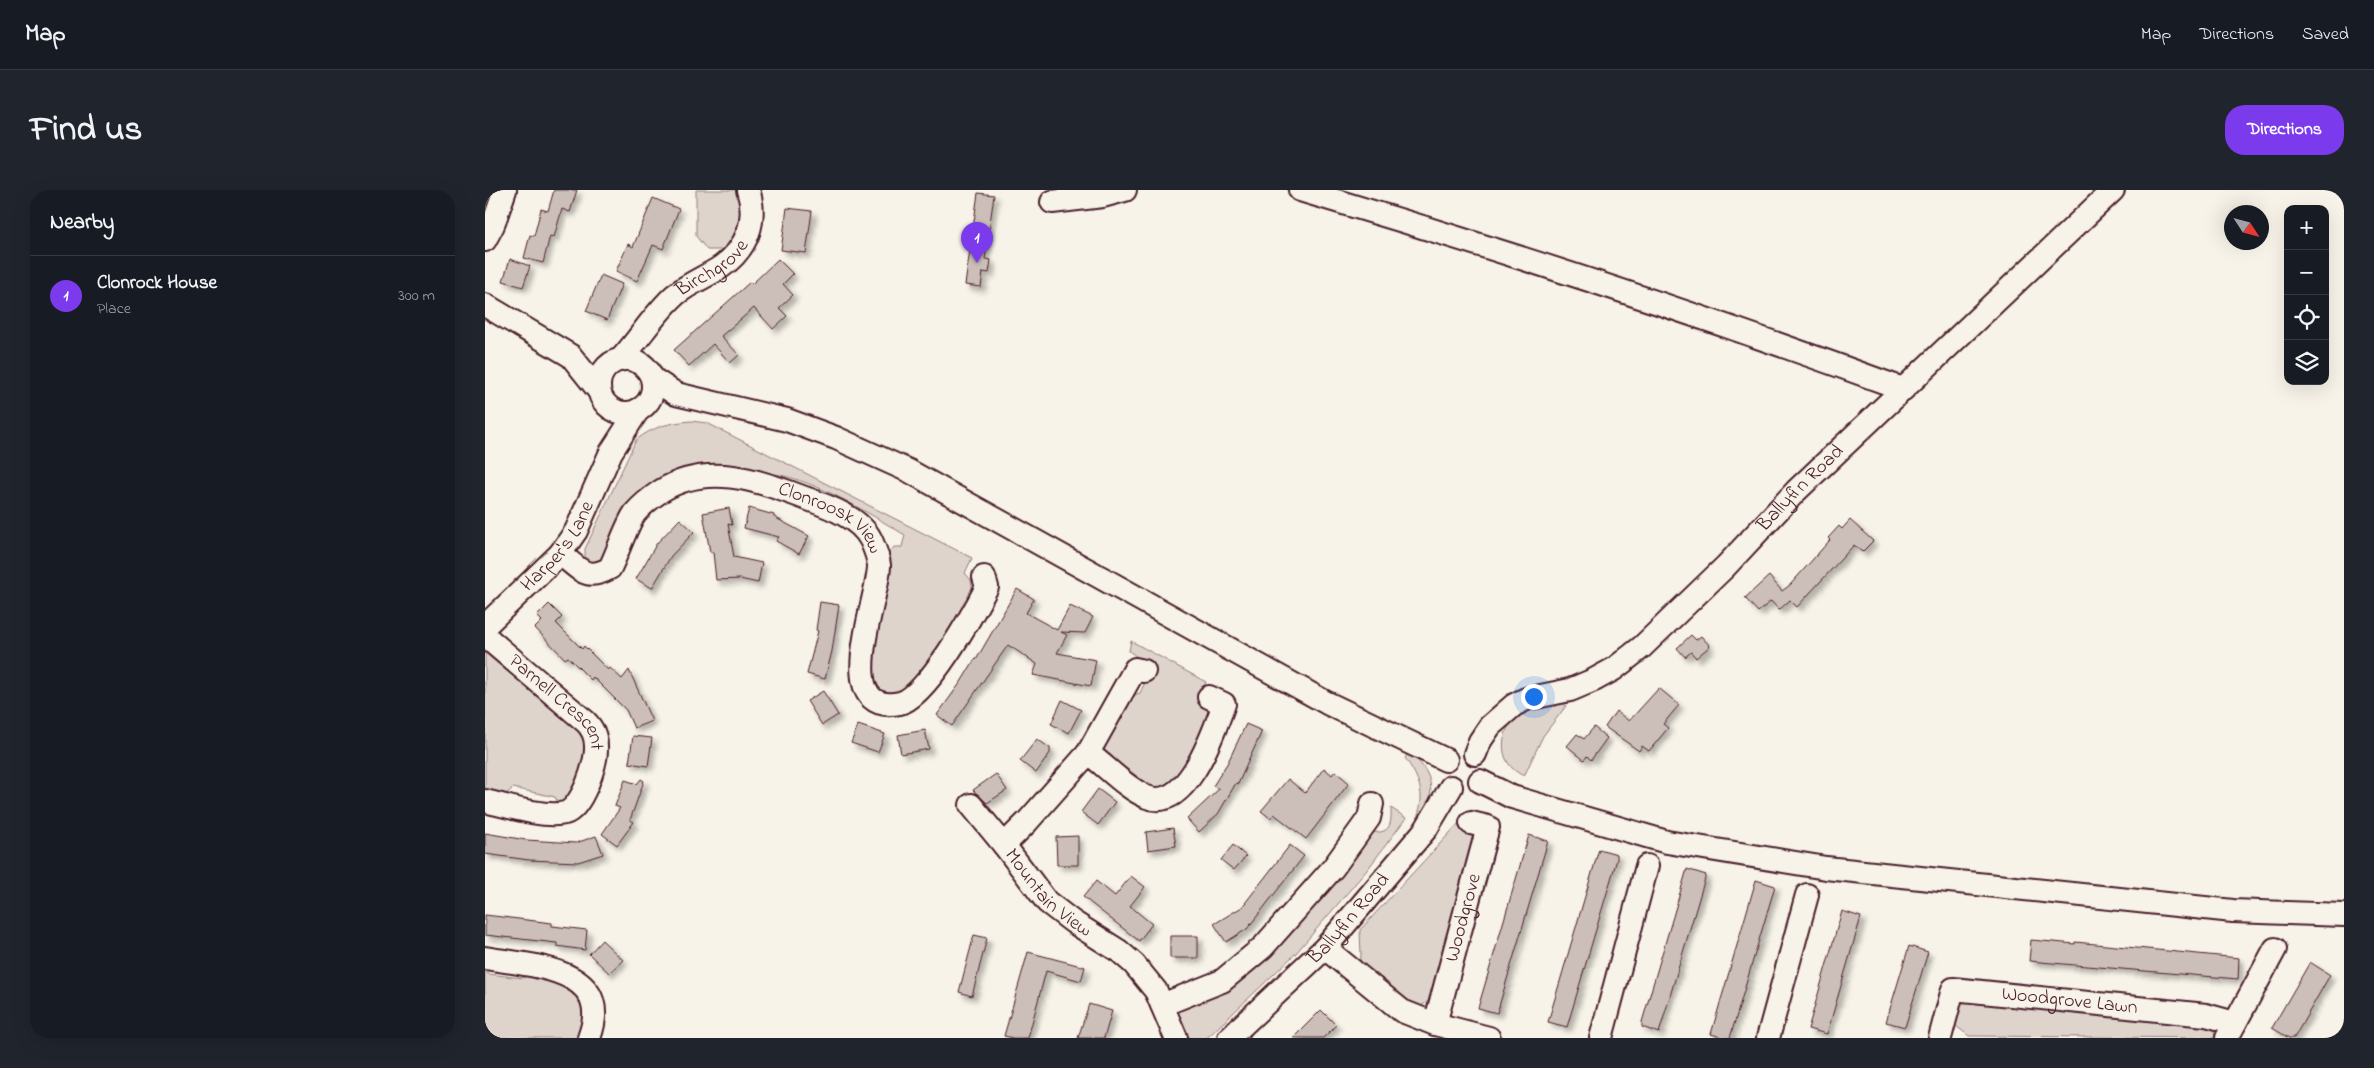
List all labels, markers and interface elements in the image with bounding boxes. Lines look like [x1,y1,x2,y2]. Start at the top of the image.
text: Map [25,17,66,52]
text: Map [2141,22,2171,48]
text: Directions [2199,22,2274,48]
text: Saved [2302,22,2349,48]
text: Find us [30,105,142,156]
button: Directions [2225,105,2344,155]
north arrow [2224,205,2269,250]
map controls [2284,205,2329,385]
button: + [2284,205,2329,250]
text: Nearby [50,208,114,238]
pin: 1 [961,222,993,263]
street label: Birchgrove [669,234,757,305]
button: − [2284,250,2329,295]
text: Clonrock House [97,270,217,297]
text: 1 [63,284,69,308]
text: 300 m [398,284,435,308]
button: locate [2284,295,2329,340]
text: Place [97,297,131,321]
button: layers [2284,340,2329,385]
street label: Ballyfin Road [1749,438,1851,539]
street label: Clonroosk View [774,475,890,558]
street label: Harper's Lane [514,496,602,599]
street label: Parnell Crescent [502,647,611,751]
your location [1521,684,1547,710]
street label: Mountain View [997,843,1097,945]
street label: Ballyfin Road [1300,867,1397,972]
street label: Woodgrove [1438,870,1489,965]
street label: Woodgrove Lawn [2000,980,2139,1022]

